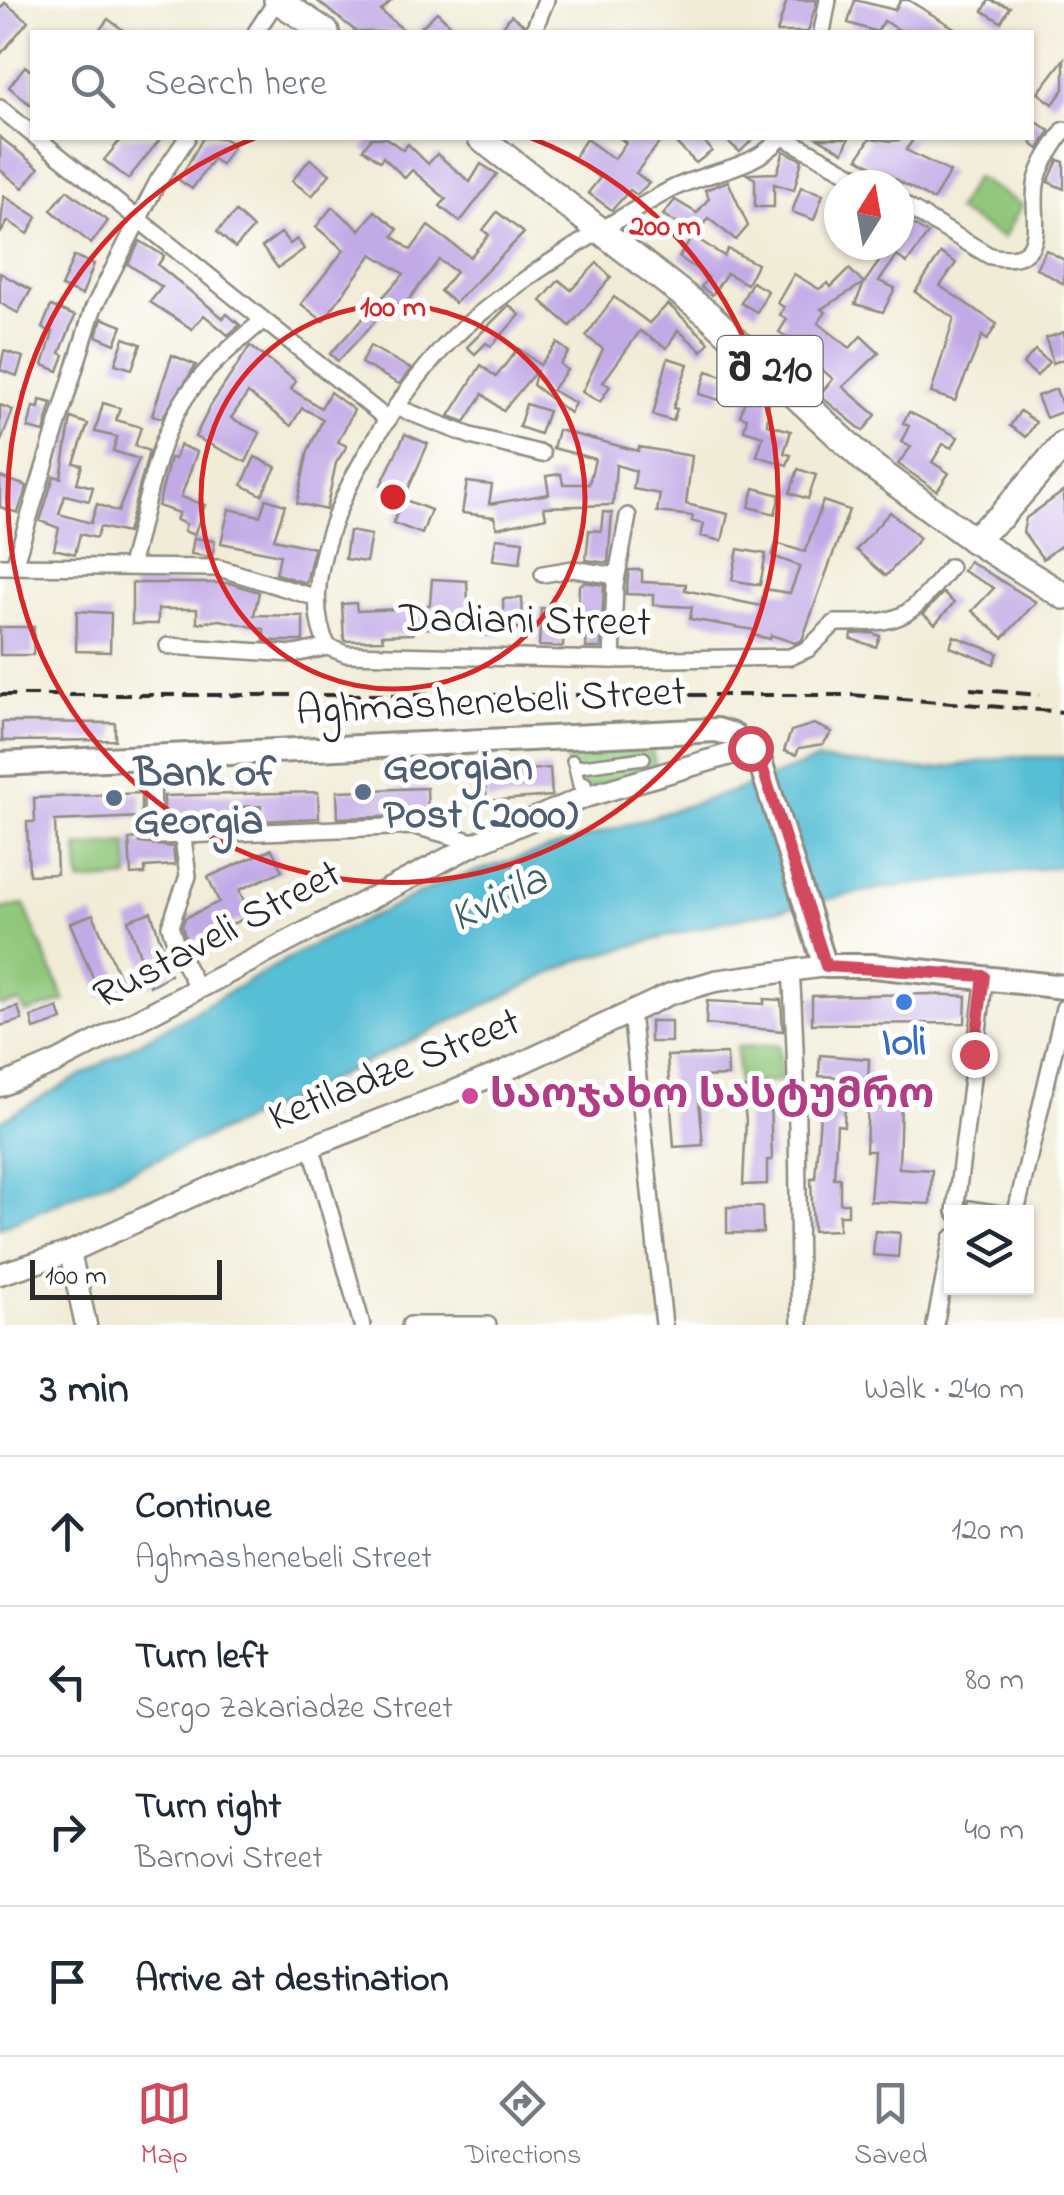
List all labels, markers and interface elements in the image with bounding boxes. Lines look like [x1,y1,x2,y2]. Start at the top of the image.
search box [30,30,1034,140]
text: Search here [145,57,327,113]
icon: search [65,58,120,113]
north arrow [824,170,914,260]
text: 200 m [628,206,701,250]
text: 100 m [360,287,426,331]
road number: შ 210 [718,336,822,406]
centre of rings [375,479,411,515]
street label: Dadiani Street [398,589,651,655]
street label: Aghmashenebeli Street [295,662,687,744]
route start [728,726,774,772]
place label: Georgian Post (2000) [383,738,579,847]
place label: Bank of Georgia [132,744,277,854]
marker: Georgian Post (2000) [352,781,374,803]
marker: Bank of Georgia [103,787,125,809]
street label: Rustaveli Street [83,845,353,1027]
water label: Kvirila [439,848,560,952]
marker: Ioli [893,991,915,1013]
street label: Ketiladze Street [260,993,530,1149]
place label: Ioli [881,1013,927,1074]
route end [952,1032,998,1078]
place label: საოჯახო სასტუმრო [490,1066,934,1127]
marker: საოჯახო სასტუმრო [459,1085,481,1107]
map controls [944,1205,1034,1295]
button: layers [944,1205,1034,1295]
scale bar [30,1255,222,1300]
text: 100 m [45,1257,107,1298]
text: 3 min [40,1360,129,1421]
text: Walk · 240 m [864,1367,1024,1414]
text: Continue [135,1480,271,1536]
icon: ahead [40,1504,95,1559]
text: 120 m [951,1508,1024,1555]
text: Aghmashenebeli Street [135,1536,432,1583]
text: Turn left [135,1630,268,1686]
icon: left [40,1654,95,1709]
text: 80 m [965,1658,1024,1705]
text: Sergo Zakariadze Street [135,1686,453,1733]
text: Turn right [135,1780,281,1836]
icon: right [40,1804,95,1859]
text: 40 m [964,1808,1024,1855]
text: Barnovi Street [135,1836,323,1883]
text: Arrive at destination [135,1953,449,2009]
icon: arrive [40,1954,95,2009]
tab: Map [137,2076,192,2177]
tab: Directions [465,2076,581,2177]
tab: Saved [854,2076,927,2177]

